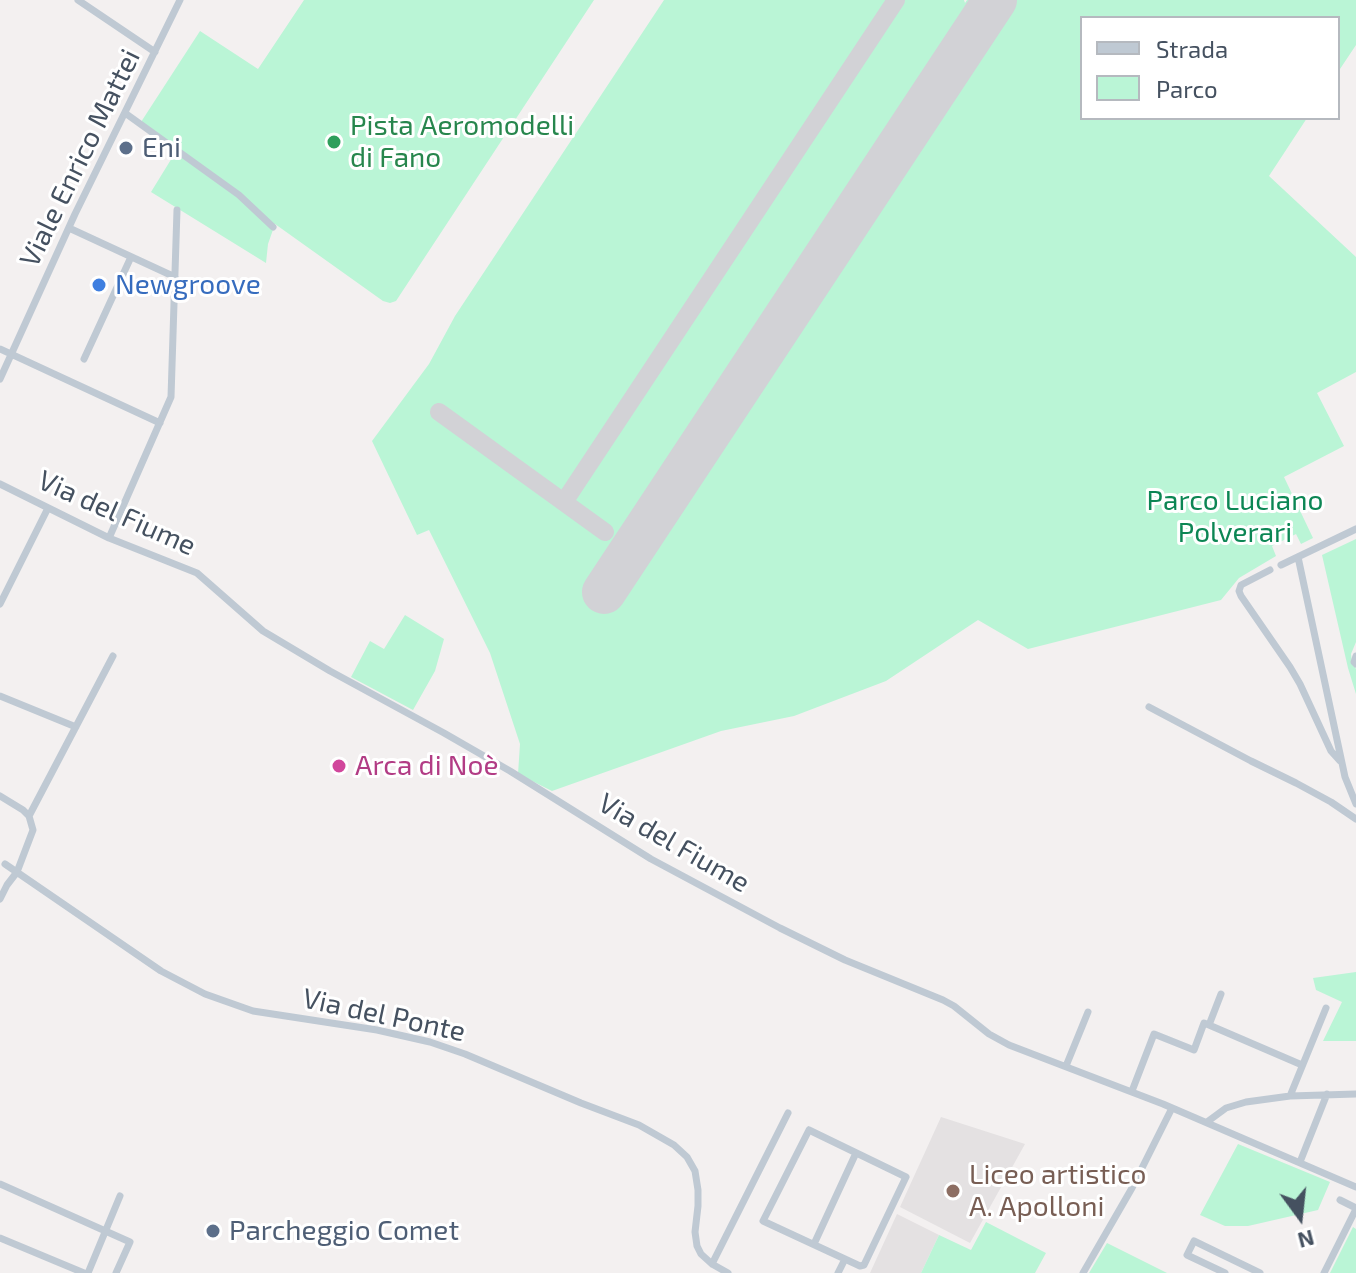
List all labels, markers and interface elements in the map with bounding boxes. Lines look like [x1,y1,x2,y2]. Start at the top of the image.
legend [1080,16,1340,120]
text: Strada [1156,34,1228,63]
street label: Viale Enrico Mattei [13,44,147,272]
text: Parco [1156,74,1218,103]
place label: Pista Aeromodelli di Fano [350,109,574,175]
place label: Eni [142,131,181,165]
marker: Pista Aeromodelli di Fano [325,133,343,151]
marker: Eni [117,139,135,157]
place label: Newgroove [115,268,261,302]
marker: Newgroove [90,276,108,294]
street label: Via del Fiume [33,463,201,563]
park label: Parco Luciano Polverari [1147,484,1323,550]
place label: Arca di Noè [355,749,498,783]
marker: Arca di Noè [330,757,348,775]
street label: Via del Fiume [593,786,755,900]
street label: Via del Ponte [300,981,468,1049]
place label: Liceo artistico A. Apolloni [969,1158,1146,1224]
north arrow [1260,1177,1340,1257]
marker: Liceo artistico A. Apolloni [944,1182,962,1200]
place label: Parcheggio Comet [229,1214,459,1248]
marker: Parcheggio Comet [204,1222,222,1240]
text: N [1295,1226,1317,1255]

